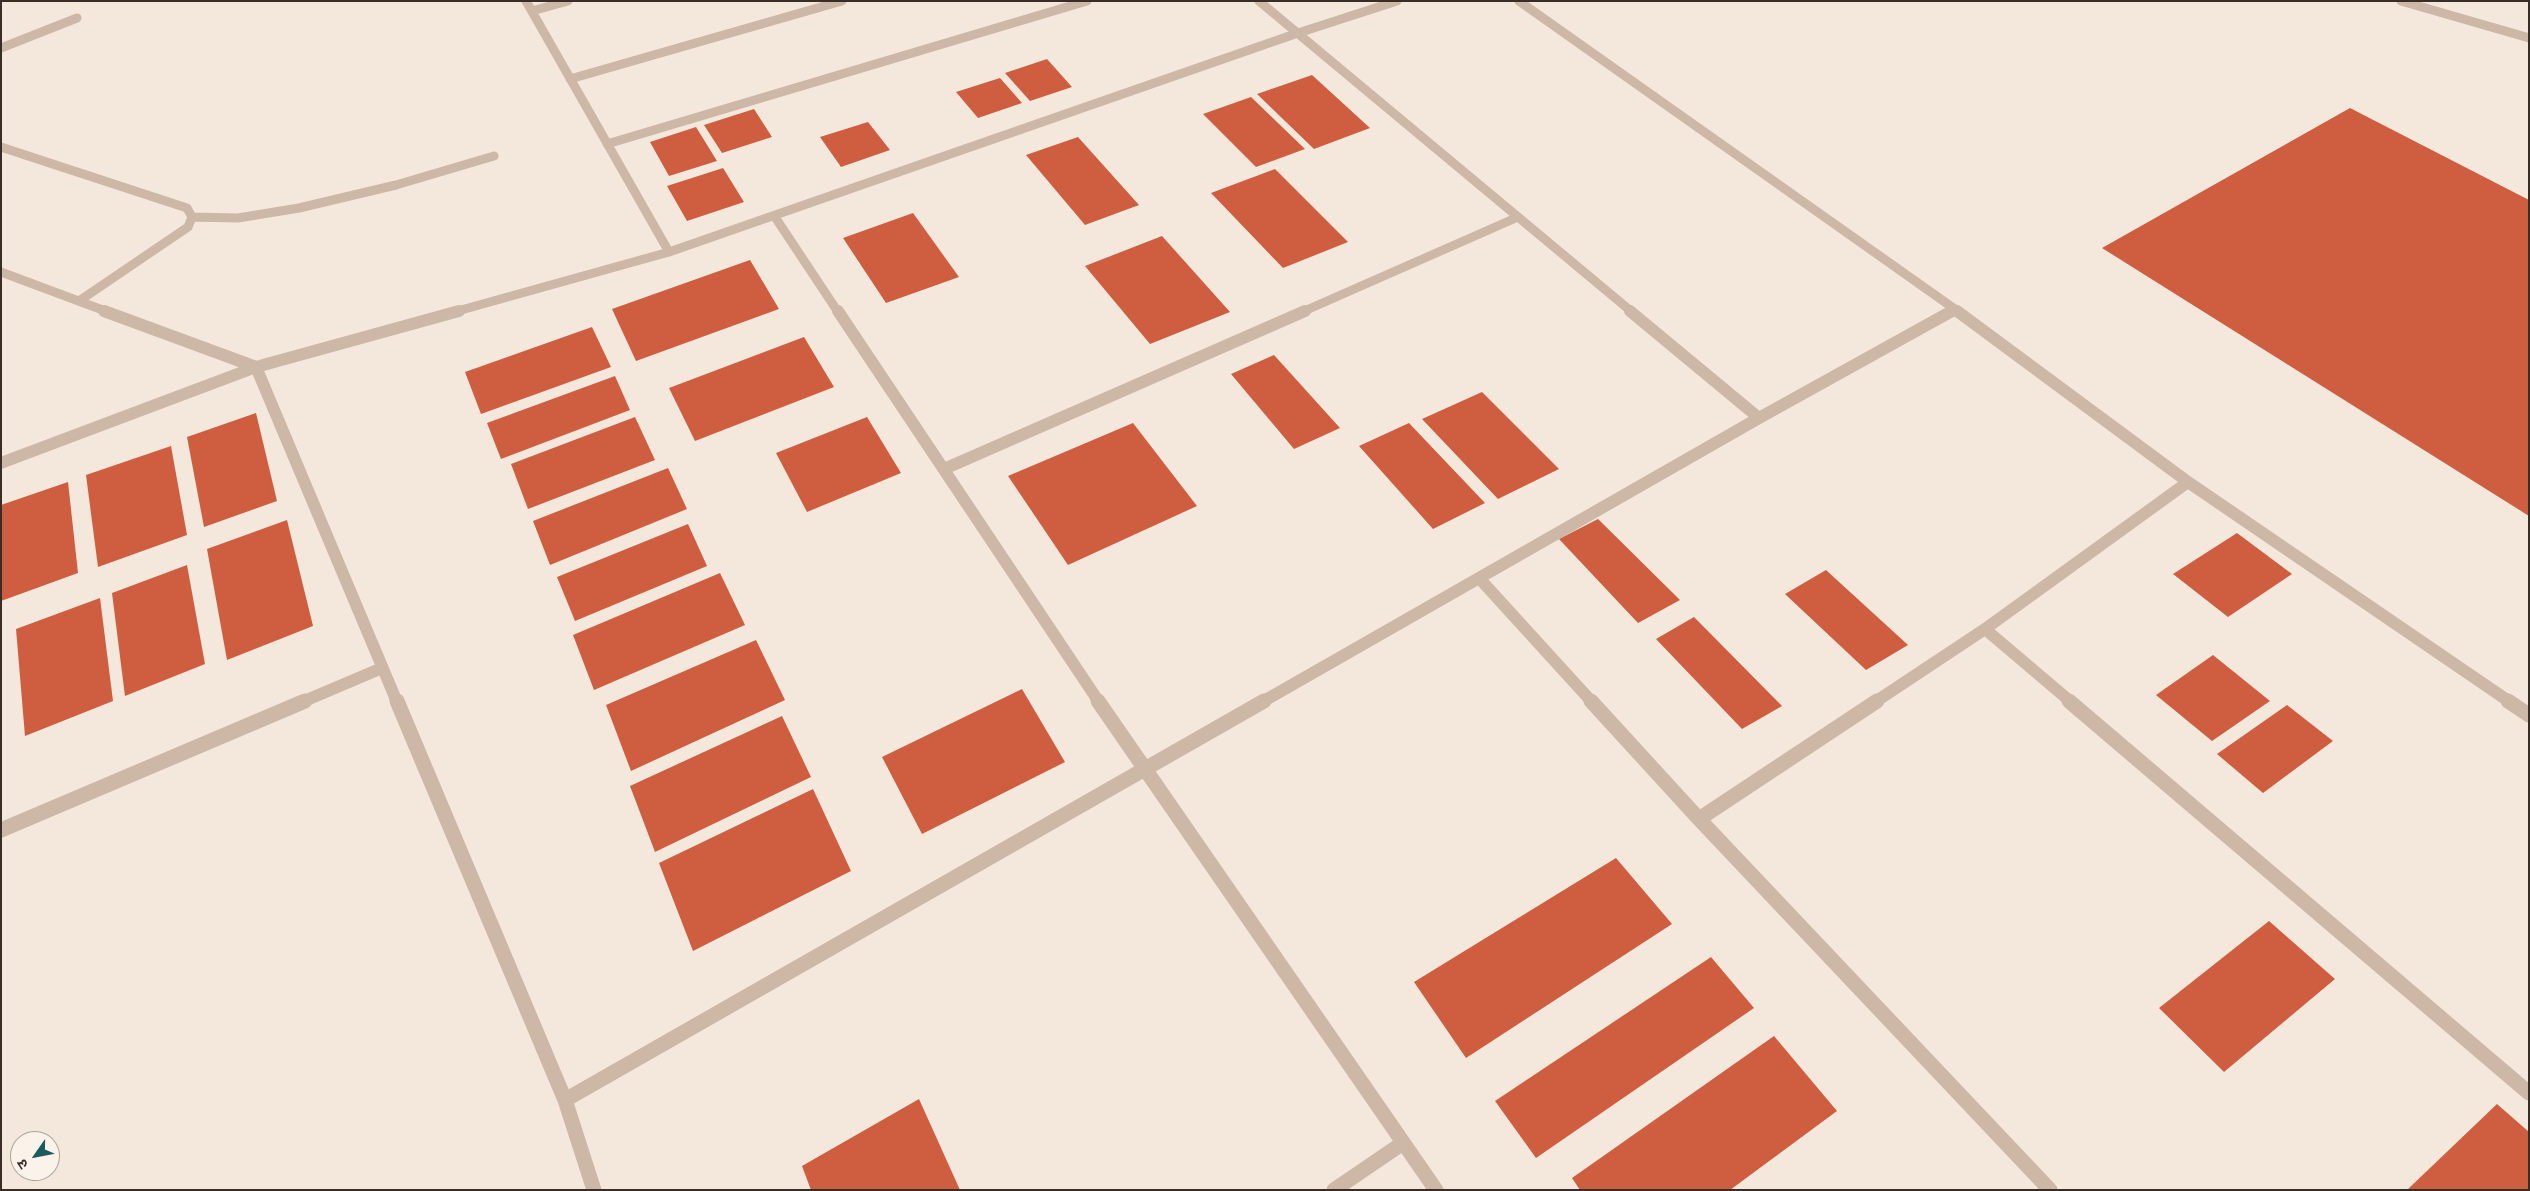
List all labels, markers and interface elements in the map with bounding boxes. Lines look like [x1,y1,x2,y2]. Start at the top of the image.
north arrow [10,1131,60,1181]
text: उ [15,1156,31,1171]

